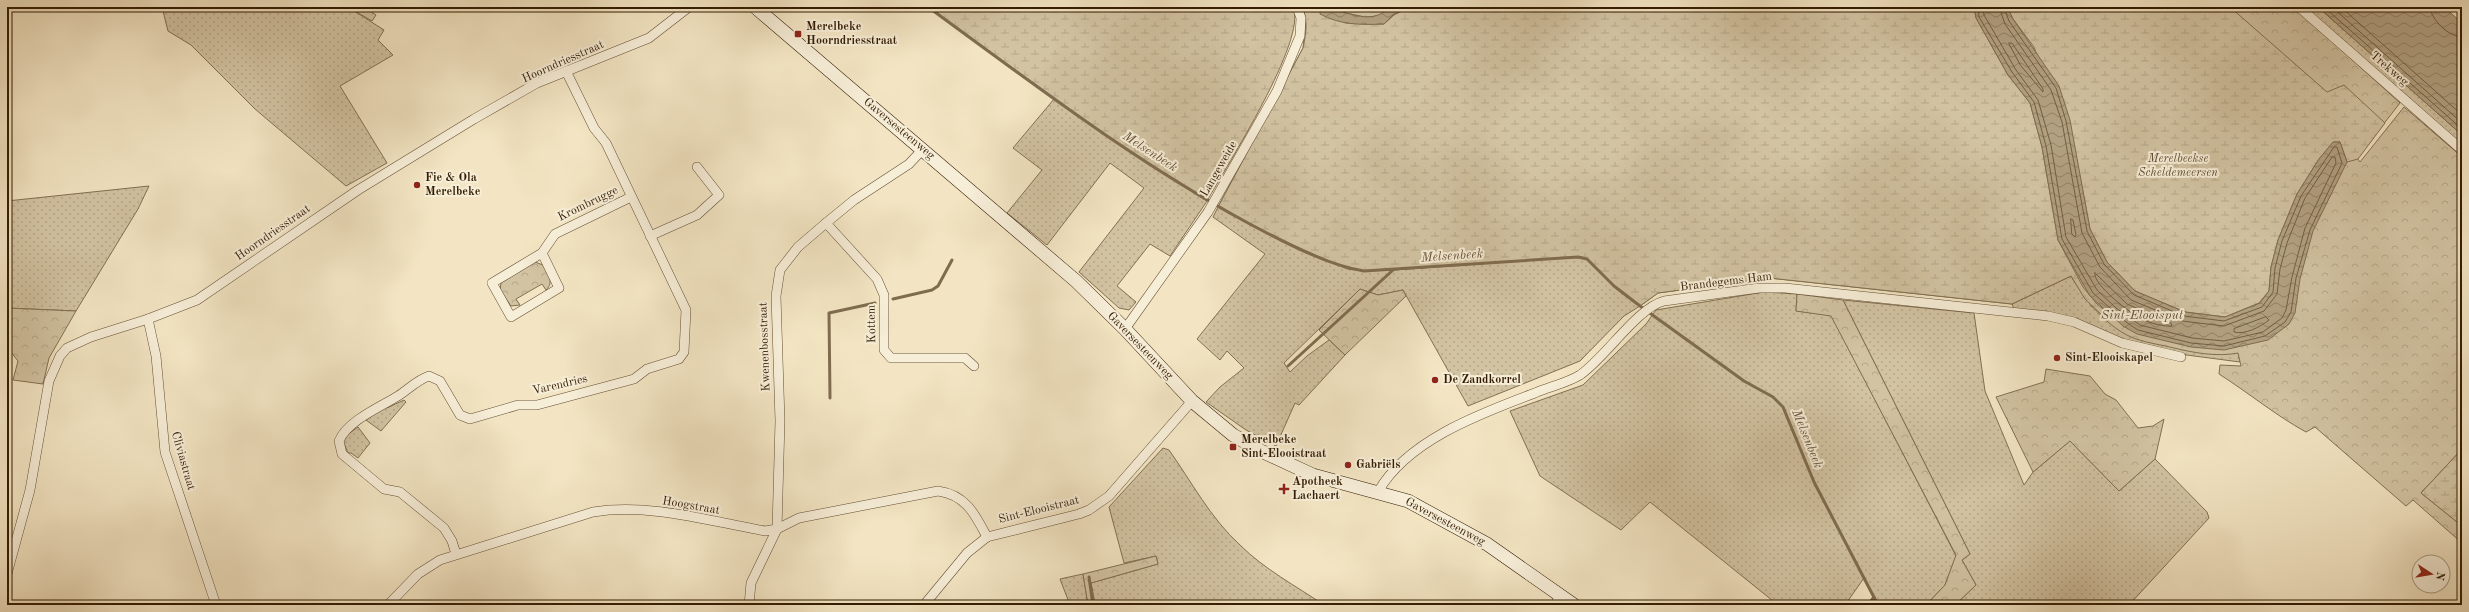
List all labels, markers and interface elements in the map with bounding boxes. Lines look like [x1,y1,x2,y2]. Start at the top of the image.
place label: Merelbeke Hoorndriesstraat [806,21,898,47]
marker: Merelbeke Hoorndriesstraat [793,29,803,39]
street label: Hoorndriesstraat [520,39,606,85]
street label: Trekweg [2368,49,2411,89]
street label: Gaversesteenweg [861,96,937,162]
water label: Melsenbeek [1120,129,1180,174]
street label: Langeweide [1198,139,1240,199]
park label: Merelbeekse Scheldemeersen [2138,153,2218,179]
place label: Fie & Ola Merelbeke [425,172,481,198]
marker: Fie & Ola Merelbeke [412,180,422,190]
street label: Krombrugge [556,184,620,224]
street label: Hoorndriesstraat [233,203,313,263]
water label: Melsenbeek [1420,247,1483,265]
street label: Brandegems Ham [1679,270,1773,294]
street label: Kwenenbosstraat [757,302,773,392]
street label: Kottem [866,304,878,343]
water label: Sint-Elooisput [2101,309,2184,322]
street label: Gaversesteenweg [1105,310,1176,382]
place label: Sint-Elooiskapel [2065,352,2153,364]
marker: Sint-Elooiskapel [2052,353,2062,363]
street label: Varendries [531,373,589,397]
place label: De Zandkorrel [1443,374,1521,386]
marker: De Zandkorrel [1430,375,1440,385]
water label: Melsenbeek [1789,407,1825,470]
street label: Cliviastraat [169,430,197,492]
place label: Merelbeke Sint-Elooistraat [1241,434,1327,460]
marker: Merelbeke Sint-Elooistraat [1228,442,1238,452]
place label: Gabriëls [1356,459,1400,471]
marker: Gabriëls [1343,460,1353,470]
place label: Apotheek Lachaert [1292,476,1343,502]
marker: Apotheek Lachaert [1279,484,1289,494]
street label: Sint-Elooistraat [997,494,1081,526]
street label: Hoogstraat [661,495,721,517]
street label: Gaversesteenweg [1403,496,1487,548]
north arrow [2411,554,2451,594]
text: N [2433,571,2446,582]

